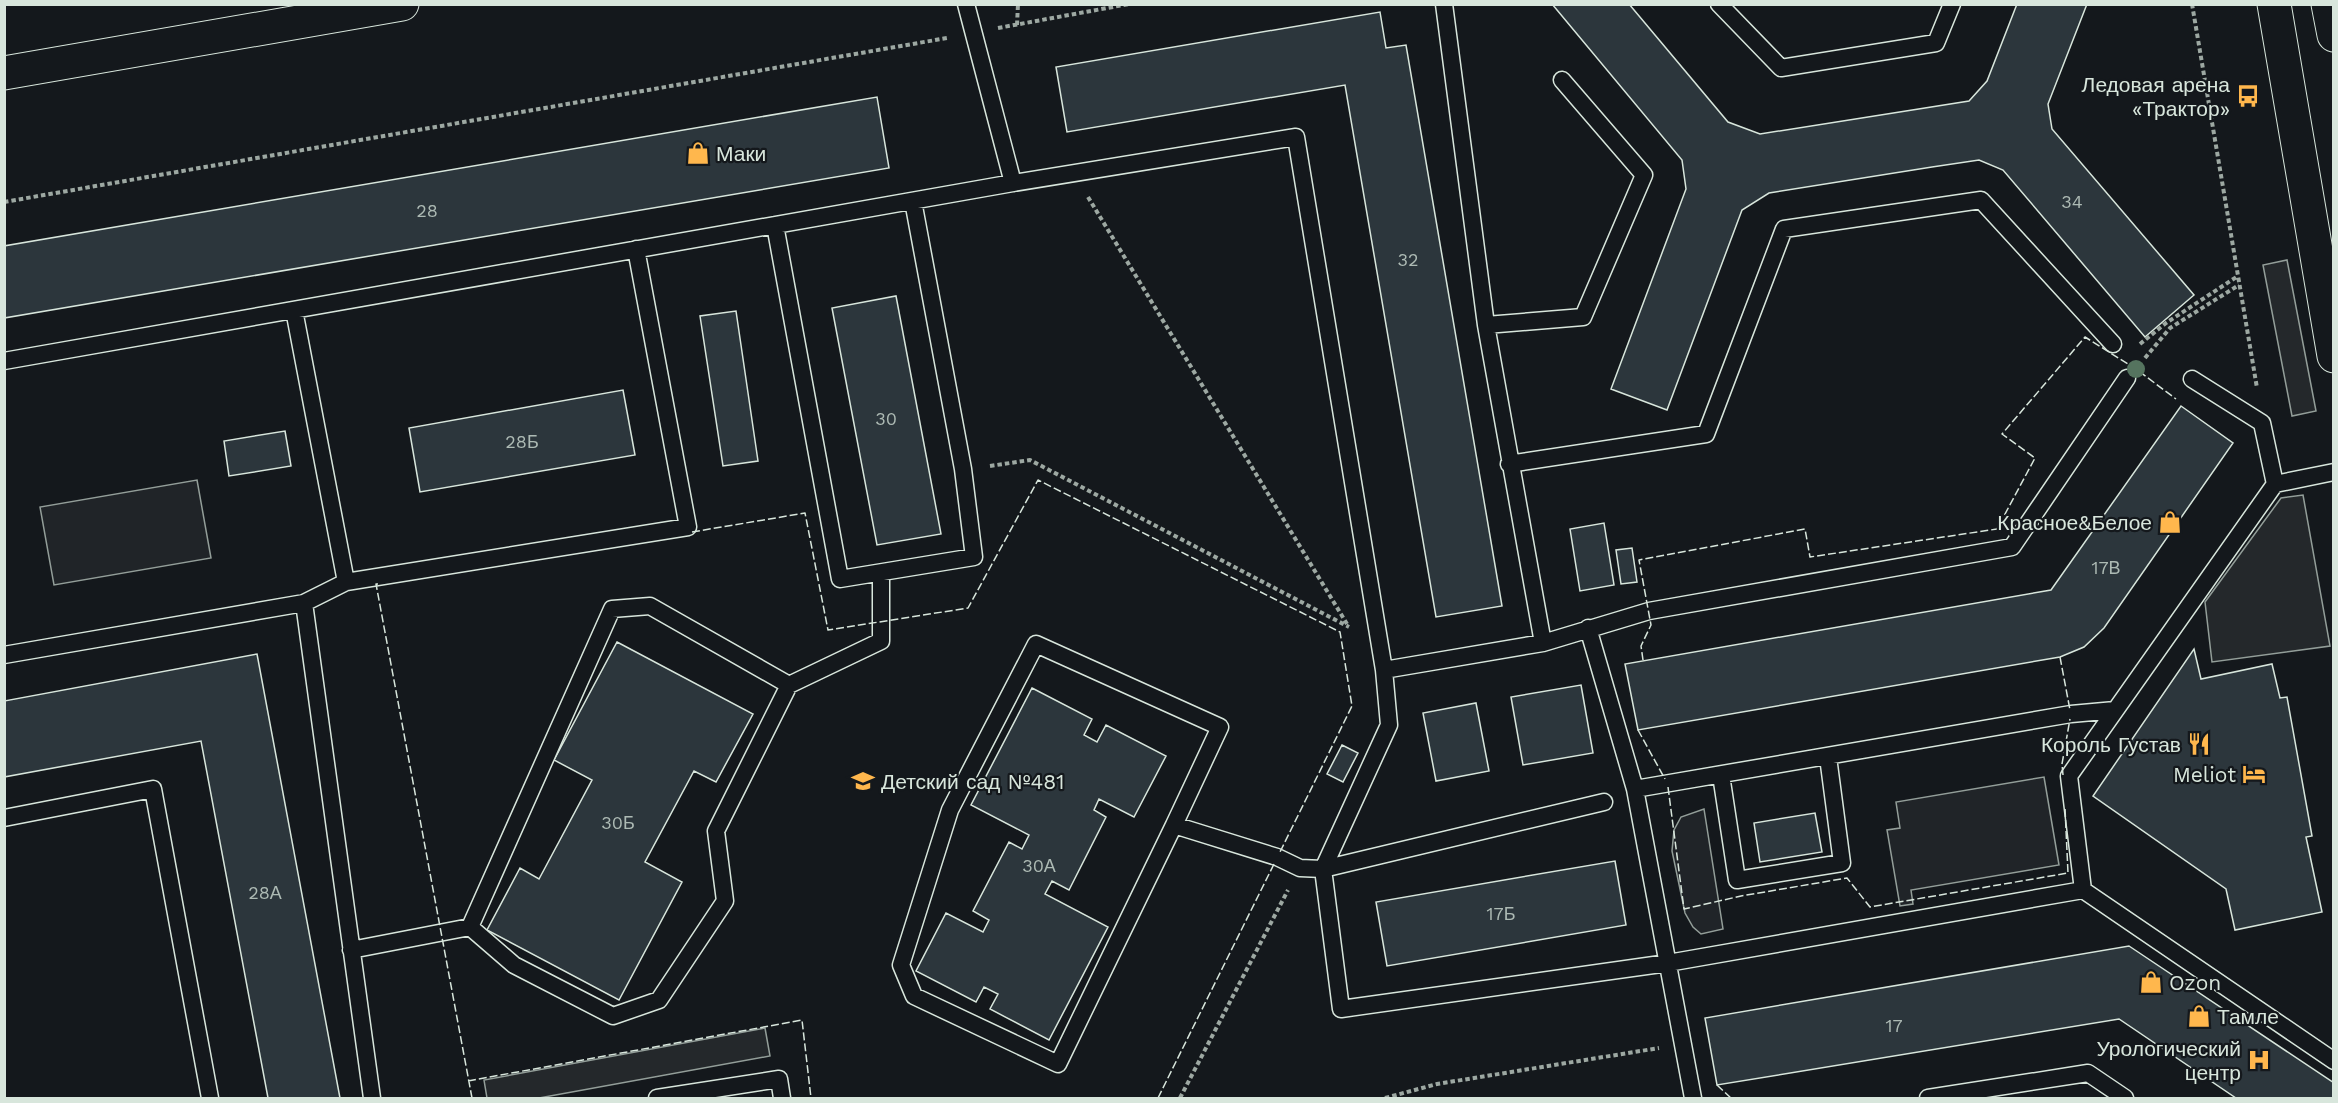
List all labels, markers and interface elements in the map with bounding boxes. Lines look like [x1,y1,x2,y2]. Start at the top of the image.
place label: Ледовая арена «Трактор» [2082,72,2230,121]
bus stop icon: Ледовая арена «Трактор» [2235,83,2261,109]
shop icon: Маки [685,140,711,166]
place label: Маки [716,141,766,166]
house number: 34 [2061,191,2083,212]
house number: 28 [416,200,438,221]
house number: 32 [1398,249,1419,270]
house number: 30 [875,408,897,429]
house number: 28Б [505,431,539,452]
shop icon: Красное&Белое [2157,509,2183,535]
place label: Красное&Белое [1997,510,2152,535]
house number: 17В [2091,557,2121,578]
restaurant icon: Король Густав [2186,731,2212,757]
place label: Король Густав [2041,732,2181,757]
hotel icon: Meliot [2241,761,2267,787]
place label: Meliot [2173,762,2236,787]
school or university icon: Детский сад №481 [850,768,876,794]
place label: Детский сад №481 [881,769,1064,794]
house number: 30Б [601,812,635,833]
house number: 30А [1022,855,1056,876]
house number: 28А [248,882,282,903]
house number: 17Б [1487,903,1515,924]
shop icon: Ozon [2138,969,2164,995]
place label: Ozon [2169,970,2221,995]
shop icon: Тамле [2186,1003,2212,1029]
place label: Тамле [2217,1004,2279,1029]
house number: 17 [1885,1015,1903,1036]
place label: Урологический центр [2096,1036,2241,1085]
hospital icon: Урологический центр [2246,1047,2272,1073]

